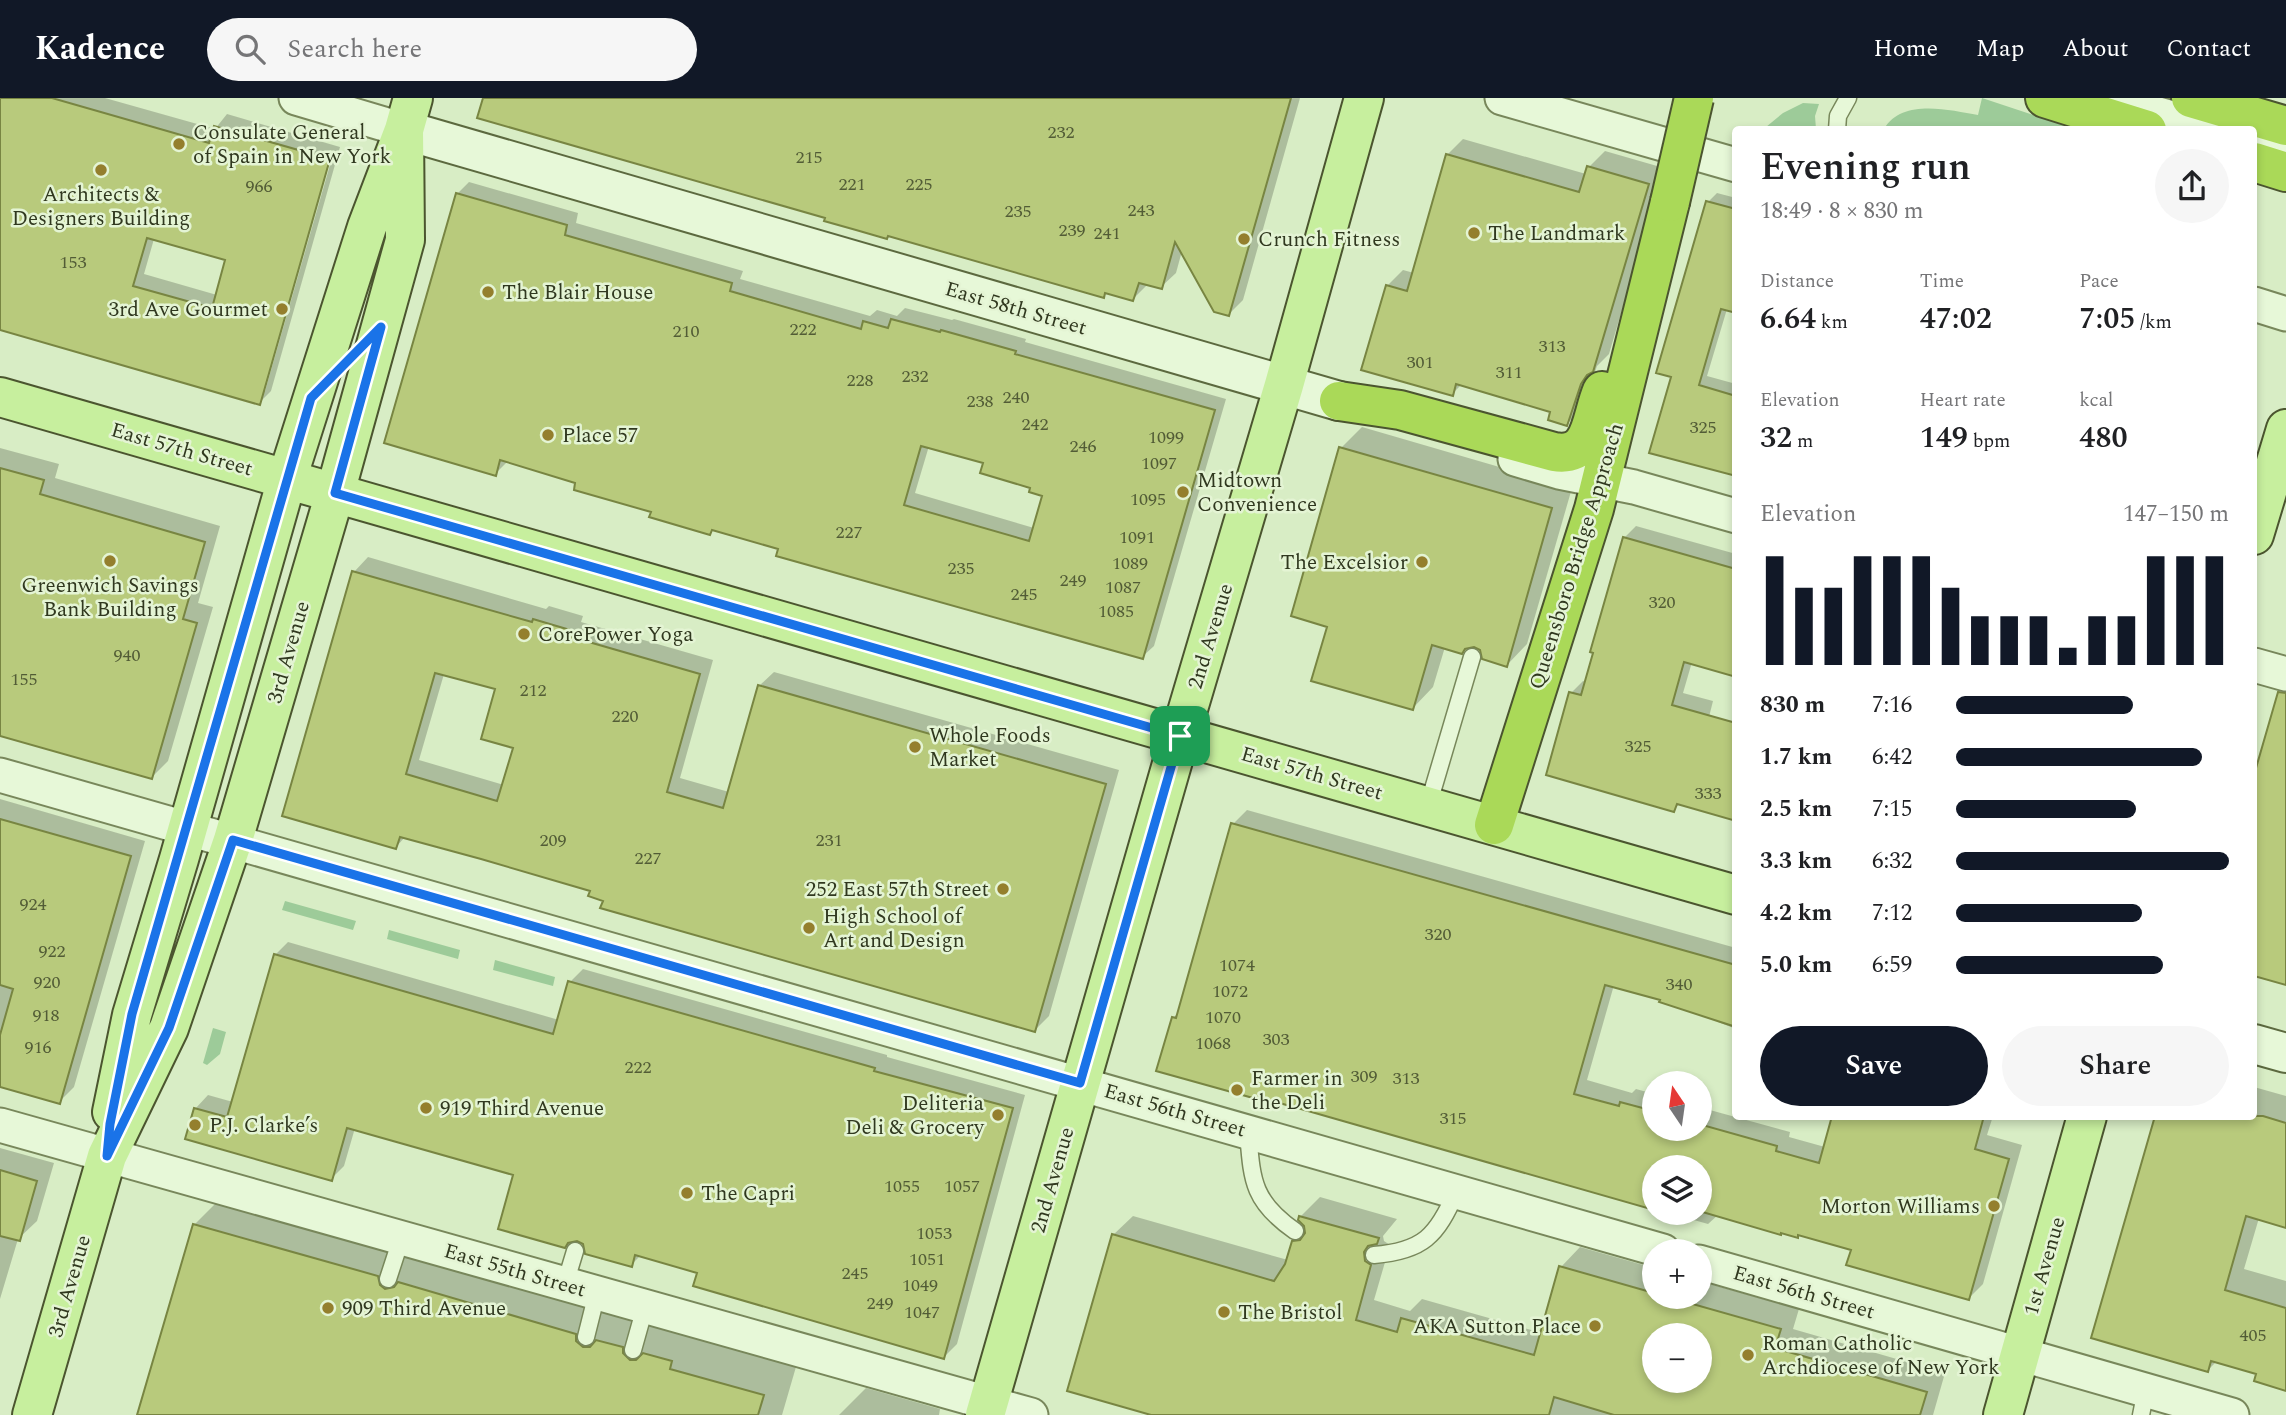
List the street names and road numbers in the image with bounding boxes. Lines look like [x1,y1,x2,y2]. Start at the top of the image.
street label: East 58th Street [941,273,1091,345]
street label: East 57th Street [107,414,257,486]
street label: Queensboro Bridge Approach [1521,419,1633,694]
street label: 2nd Avenue [1180,579,1242,693]
street label: 3rd Avenue [259,597,319,707]
street label: East 57th Street [1237,738,1387,810]
street label: East 56th Street [1100,1075,1250,1147]
street label: 2nd Avenue [1023,1123,1083,1237]
street label: 1st Avenue [2016,1213,2074,1319]
street label: 3rd Avenue [40,1231,100,1341]
street label: East 55th Street [440,1235,590,1307]
street label: East 56th Street [1729,1257,1879,1329]

